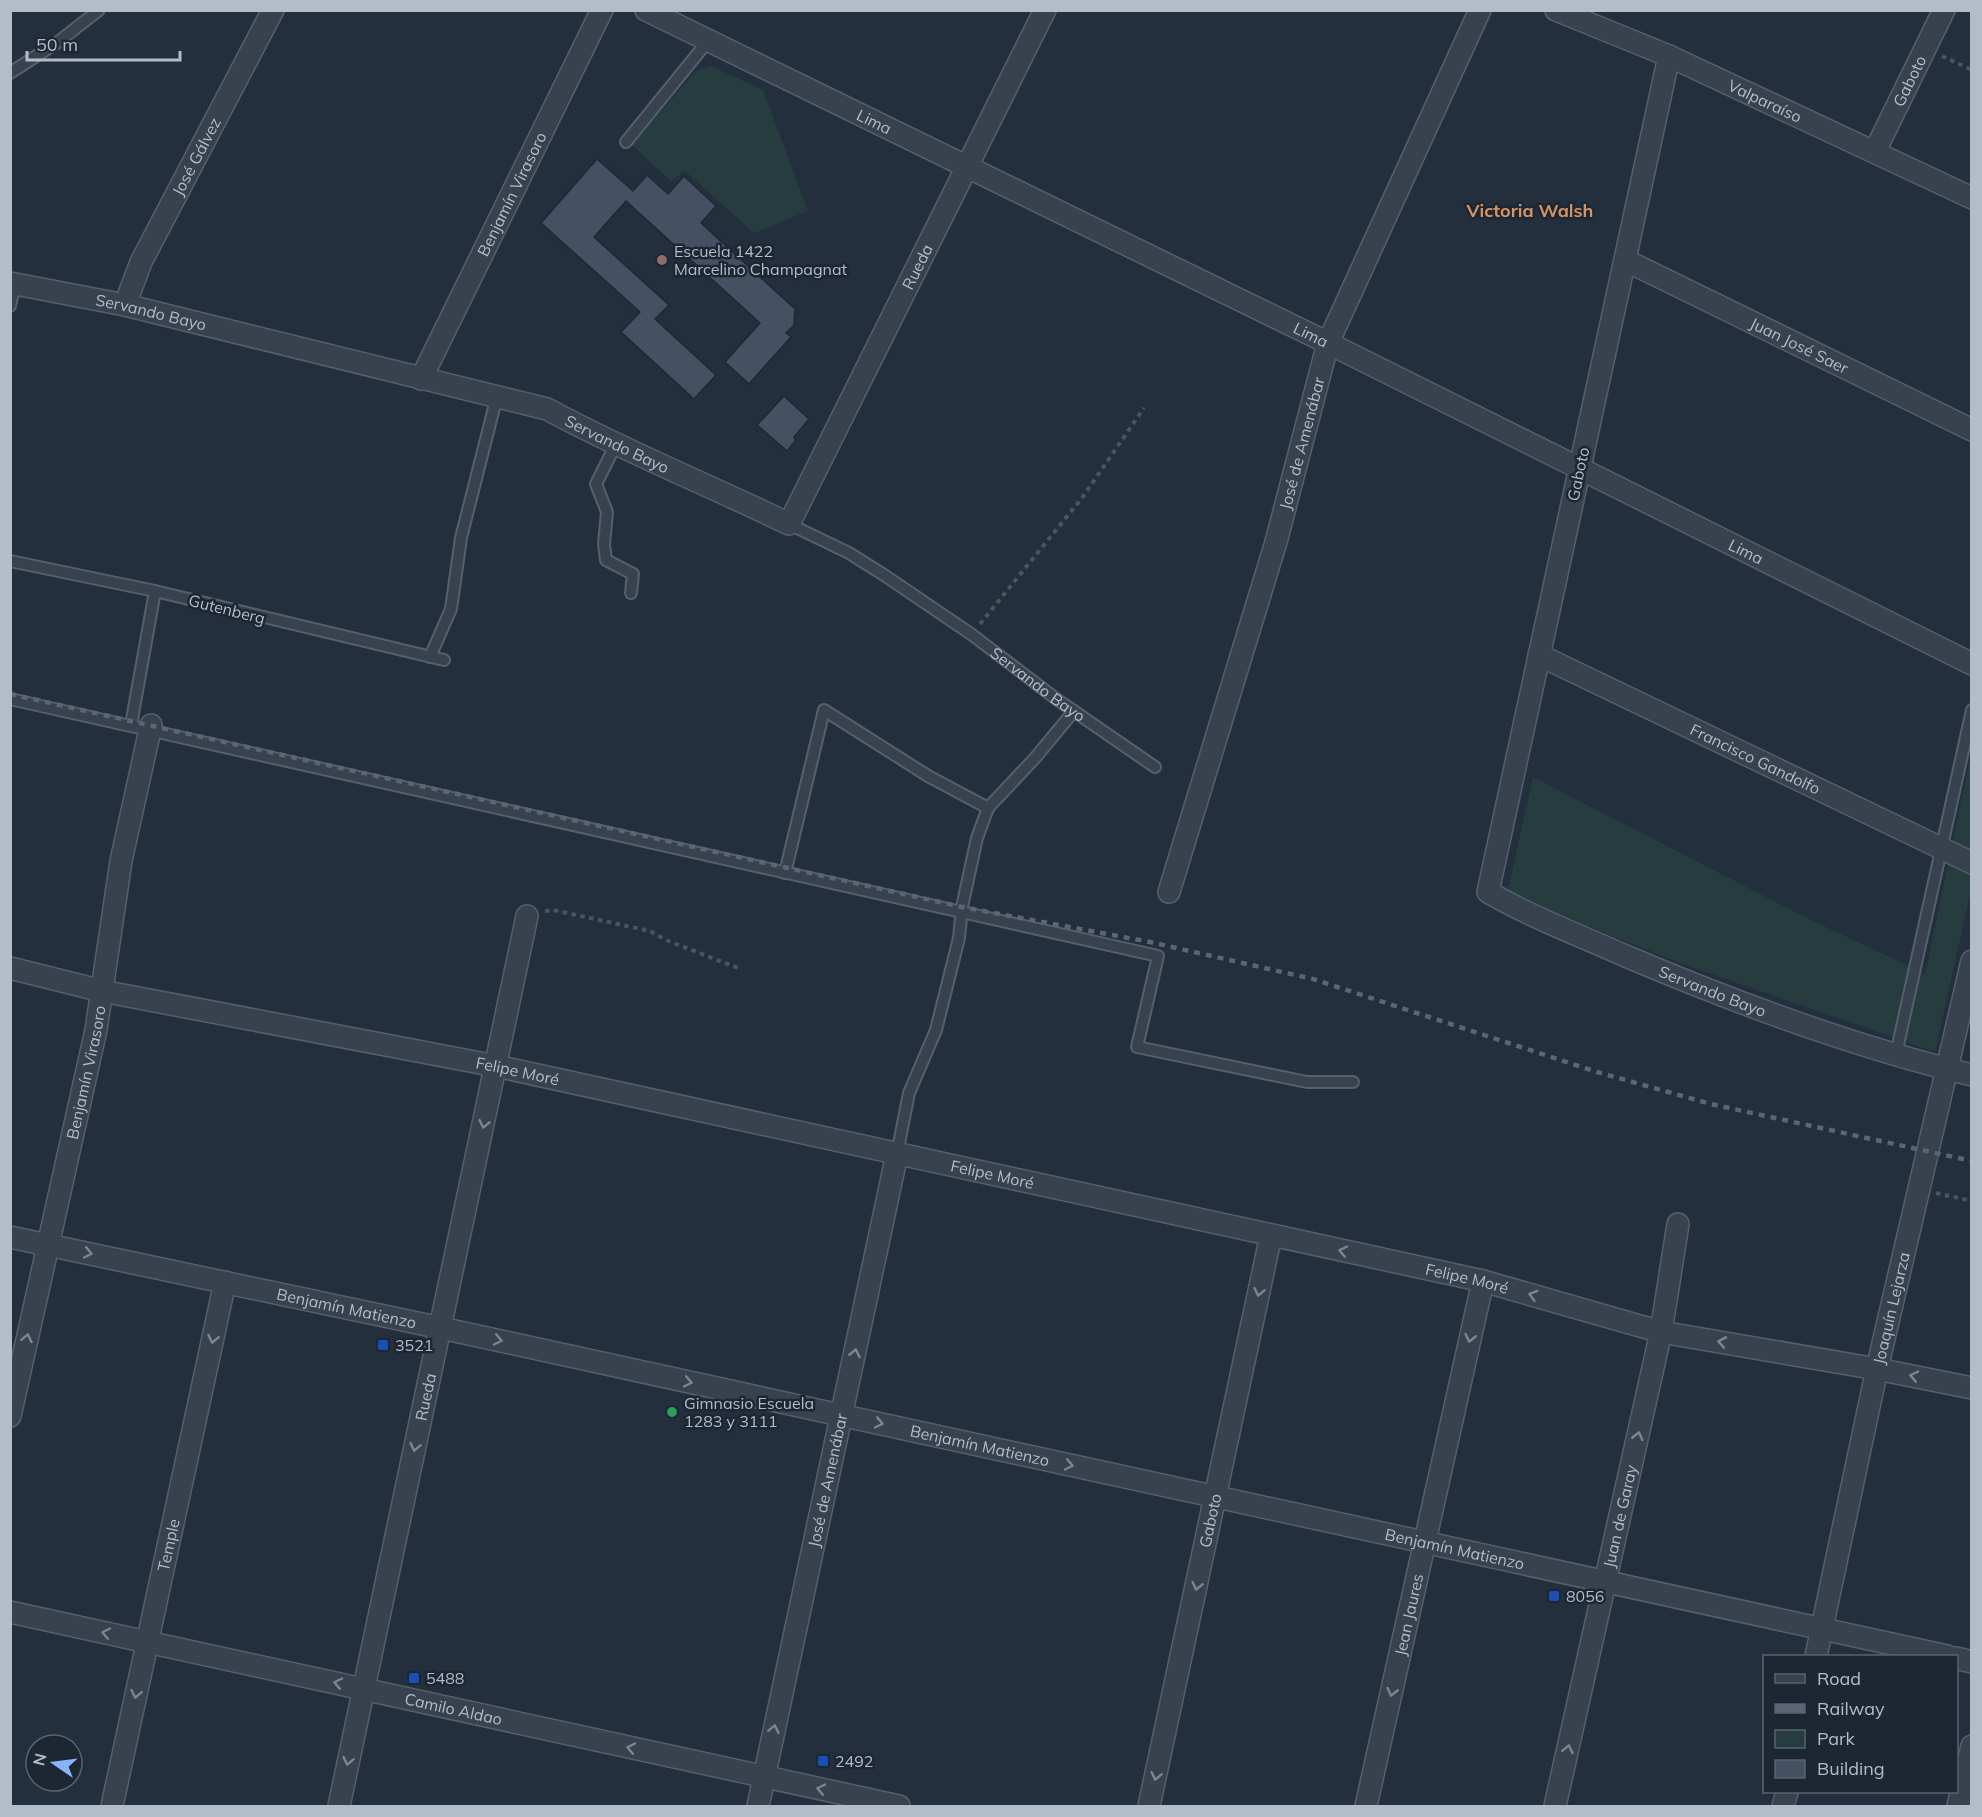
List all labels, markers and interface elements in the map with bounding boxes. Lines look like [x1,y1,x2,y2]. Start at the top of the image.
scale bar [27,24,180,62]
text: 50 m [36,33,78,56]
street label: Gaboto [1888,52,1930,110]
street label: Valparaíso [1725,75,1805,127]
street label: Lima [854,105,895,138]
street label: José Gálvez [168,114,225,199]
street label: Benjamín Virasoro [473,129,551,260]
district label: Victoria Walsh [1466,199,1593,222]
place label: Escuela 1422 Marcelino Champagnat [674,241,848,279]
street label: Rueda [897,241,937,293]
marker: Escuela 1422 Marcelino Champagnat [655,253,669,267]
street label: Servando Bayo [94,290,208,335]
street label: Juan José Saer [1747,313,1852,378]
street label: Lima [1290,318,1332,352]
street label: José de Amenábar [1275,375,1329,512]
street label: Servando Bayo [562,410,672,477]
street label: Gaboto [1563,445,1593,503]
street label: Lima [1725,534,1767,568]
street label: Gutenberg [187,590,267,628]
street label: Servando Bayo [987,643,1089,726]
street label: Francisco Gandolfo [1687,719,1824,799]
street label: Servando Bayo [1656,961,1769,1021]
street label: Benjamín Virasoro [62,1004,109,1141]
street label: Felipe Moré [474,1052,561,1090]
one-way arrow [478,1118,491,1128]
street label: Felipe Moré [949,1155,1036,1193]
one-way arrow [1339,1245,1349,1258]
one-way arrow [83,1246,93,1259]
street label: Joaquín Lejarza [1868,1250,1914,1366]
street label: Felipe Moré [1424,1259,1511,1298]
street label: Benjamín Matienzo [275,1284,418,1333]
one-way arrow [1253,1287,1266,1297]
one-way arrow [1528,1290,1539,1302]
one-way arrow [493,1333,503,1346]
one-way arrow [1465,1333,1478,1343]
one-way arrow [20,1334,33,1344]
one-way arrow [207,1334,220,1344]
place label: 3521 [395,1335,433,1355]
one-way arrow [1718,1337,1727,1349]
marker: 3521 [376,1338,390,1352]
one-way arrow [847,1349,860,1359]
street label: Rueda [411,1371,440,1423]
one-way arrow [1909,1371,1919,1384]
one-way arrow [683,1375,693,1388]
place label: Gimnasio Escuela 1283 y 3111 [684,1393,814,1431]
marker: Gimnasio Escuela 1283 y 3111 [665,1405,679,1419]
street label: José de Amenábar [803,1411,851,1549]
one-way arrow [874,1416,884,1429]
street label: Benjamín Matienzo [908,1420,1051,1470]
one-way arrow [1630,1431,1643,1441]
one-way arrow [410,1441,423,1451]
one-way arrow [1064,1458,1074,1471]
street label: Juan de Garay [1599,1462,1641,1570]
street label: Gaboto [1195,1492,1226,1549]
street label: Temple [153,1517,184,1573]
street label: Benjamín Matienzo [1383,1524,1526,1574]
street label: Jean Jaures [1390,1572,1428,1658]
one-way arrow [1191,1580,1204,1590]
place label: 8056 [1566,1586,1604,1606]
marker: 8056 [1547,1589,1561,1603]
one-way arrow [102,1627,112,1640]
legend [1763,1655,1958,1793]
text: Road [1817,1667,1861,1690]
place label: 5488 [426,1668,464,1688]
marker: 5488 [407,1671,421,1685]
one-way arrow [333,1678,343,1691]
one-way arrow [1386,1687,1399,1697]
street label: Camilo Aldao [403,1688,504,1729]
one-way arrow [131,1689,144,1699]
text: Railway [1817,1697,1885,1720]
one-way arrow [767,1724,780,1734]
text: Park [1817,1727,1856,1750]
north arrow [24,1733,84,1793]
one-way arrow [626,1742,636,1755]
one-way arrow [1561,1745,1574,1755]
text: N [28,1751,51,1768]
place label: 2492 [835,1751,873,1771]
marker: 2492 [816,1754,830,1768]
one-way arrow [342,1755,355,1765]
text: Building [1817,1757,1885,1780]
one-way arrow [1150,1771,1163,1781]
one-way arrow [817,1784,827,1797]

